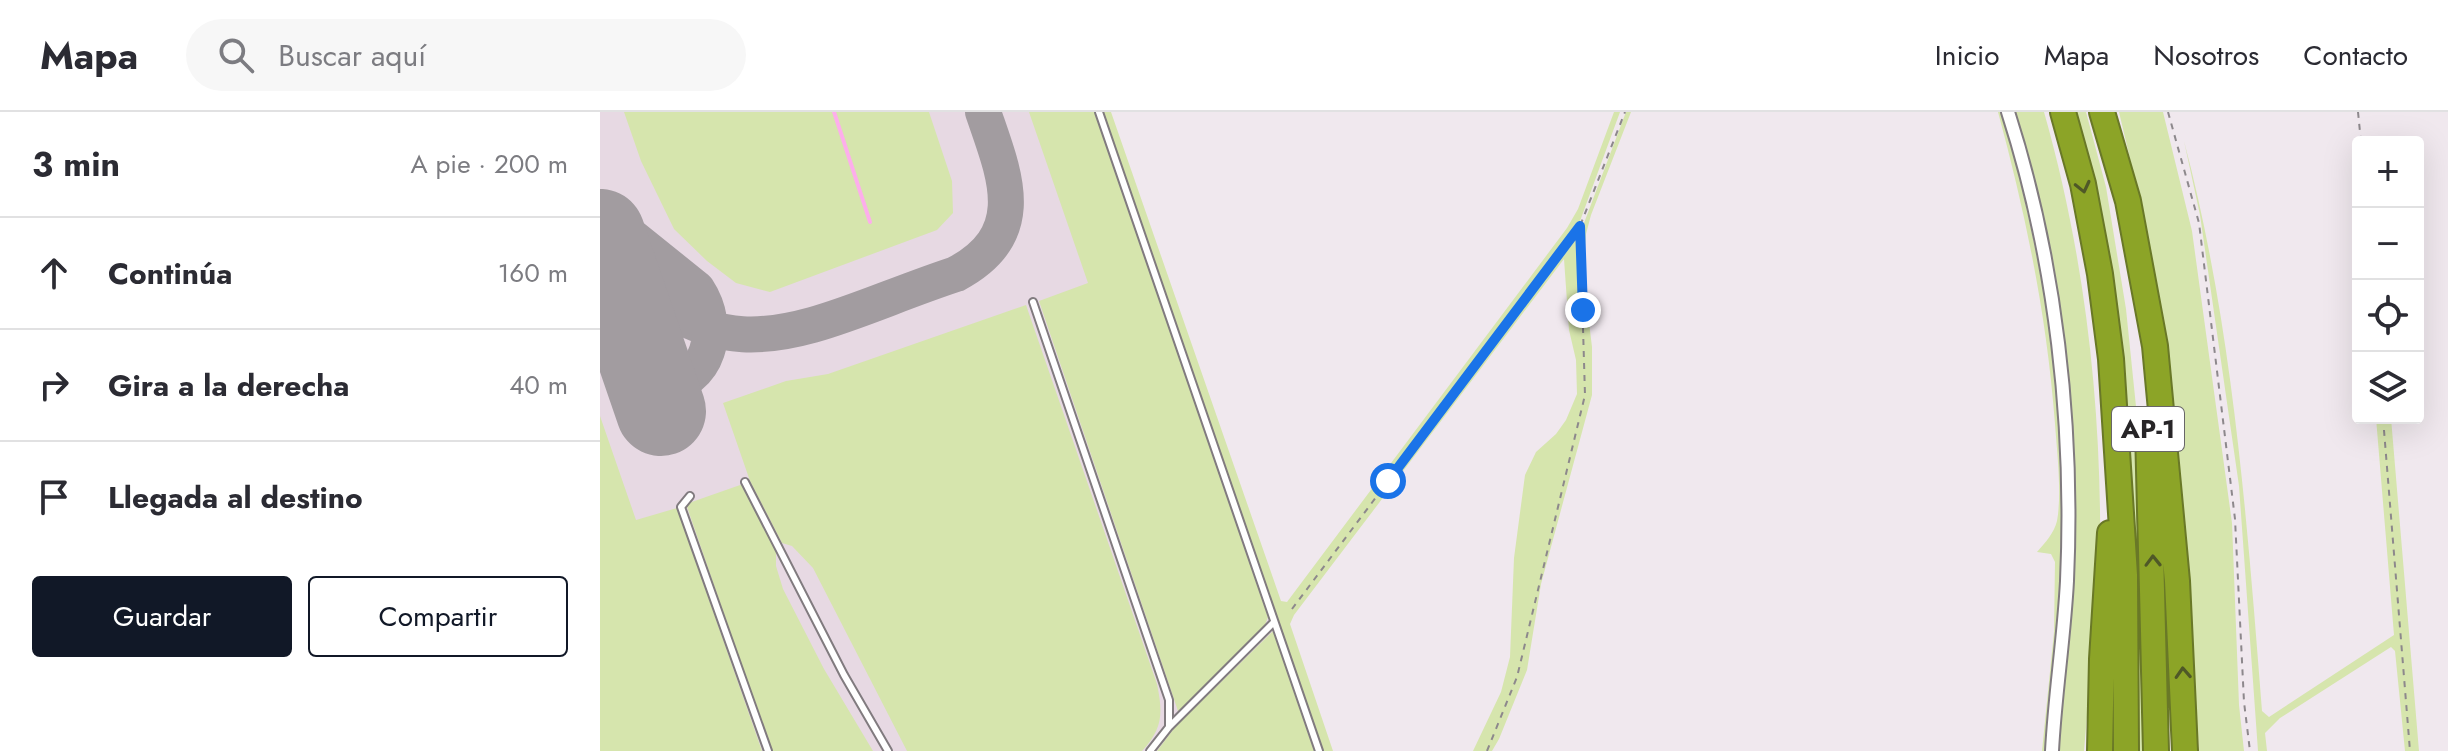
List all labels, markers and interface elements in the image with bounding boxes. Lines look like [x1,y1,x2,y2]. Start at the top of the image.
search box [186,19,746,91]
text: Mapa [40,28,138,83]
icon: search [214,33,258,77]
text: Buscar aquí [278,34,426,77]
text: Inicio [1935,35,2000,76]
text: Mapa [2044,35,2109,76]
text: Nosotros [2153,35,2259,76]
text: Contacto [2303,35,2408,76]
map controls [2352,136,2424,424]
button: + [2352,136,2424,208]
text: 3 min [32,140,120,189]
text: A pie · 200 m [411,145,568,183]
one-way arrow [2074,180,2091,194]
button: − [2352,208,2424,280]
icon: ahead [32,251,76,295]
text: Continúa [108,252,232,295]
text: 160 m [498,254,568,292]
button: locate [2352,280,2424,352]
route end [1565,292,1601,328]
button: layers [2352,352,2424,424]
icon: right [32,363,76,407]
text: Gira a la derecha [108,364,349,407]
text: 40 m [509,366,568,404]
road number: AP-1 [2112,407,2184,451]
route start [1370,463,1406,499]
icon: arrive [32,475,76,519]
text: Llegada al destino [108,476,363,519]
one-way arrow [2144,554,2162,567]
button: Guardar [32,576,292,657]
button: Compartir [308,576,568,657]
one-way arrow [2174,666,2191,679]

